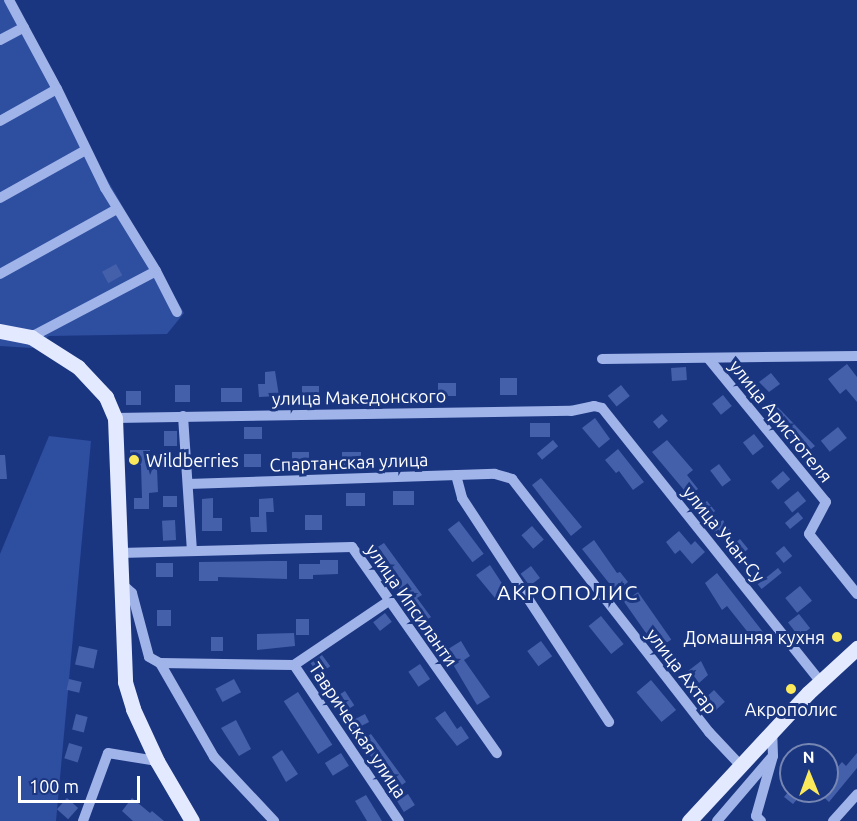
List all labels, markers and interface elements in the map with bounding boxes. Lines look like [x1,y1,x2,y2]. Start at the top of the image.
street label: улица Аристотеля [725,355,837,487]
street label: улица Македонского [272,385,446,409]
street label: Спартанская улица [269,448,429,476]
place label: Wildberries [146,449,239,471]
marker: Wildberries [127,453,141,467]
street label: улица Учан-Су [678,481,770,587]
street label: улица Ипсиланти [362,540,462,670]
district label: АКРОПОЛИС [497,579,639,605]
street label: улица Ахтар [642,624,722,718]
place label: Домашняя кухня [683,626,825,648]
marker: Домашняя кухня [830,630,844,644]
street label: Таврическая улица [305,658,411,802]
marker: Акрополис [784,682,798,696]
place label: Акрополис [745,698,837,720]
north arrow [779,743,839,803]
text: N [803,748,815,766]
scale bar [21,764,142,802]
text: 100 m [29,776,79,796]

